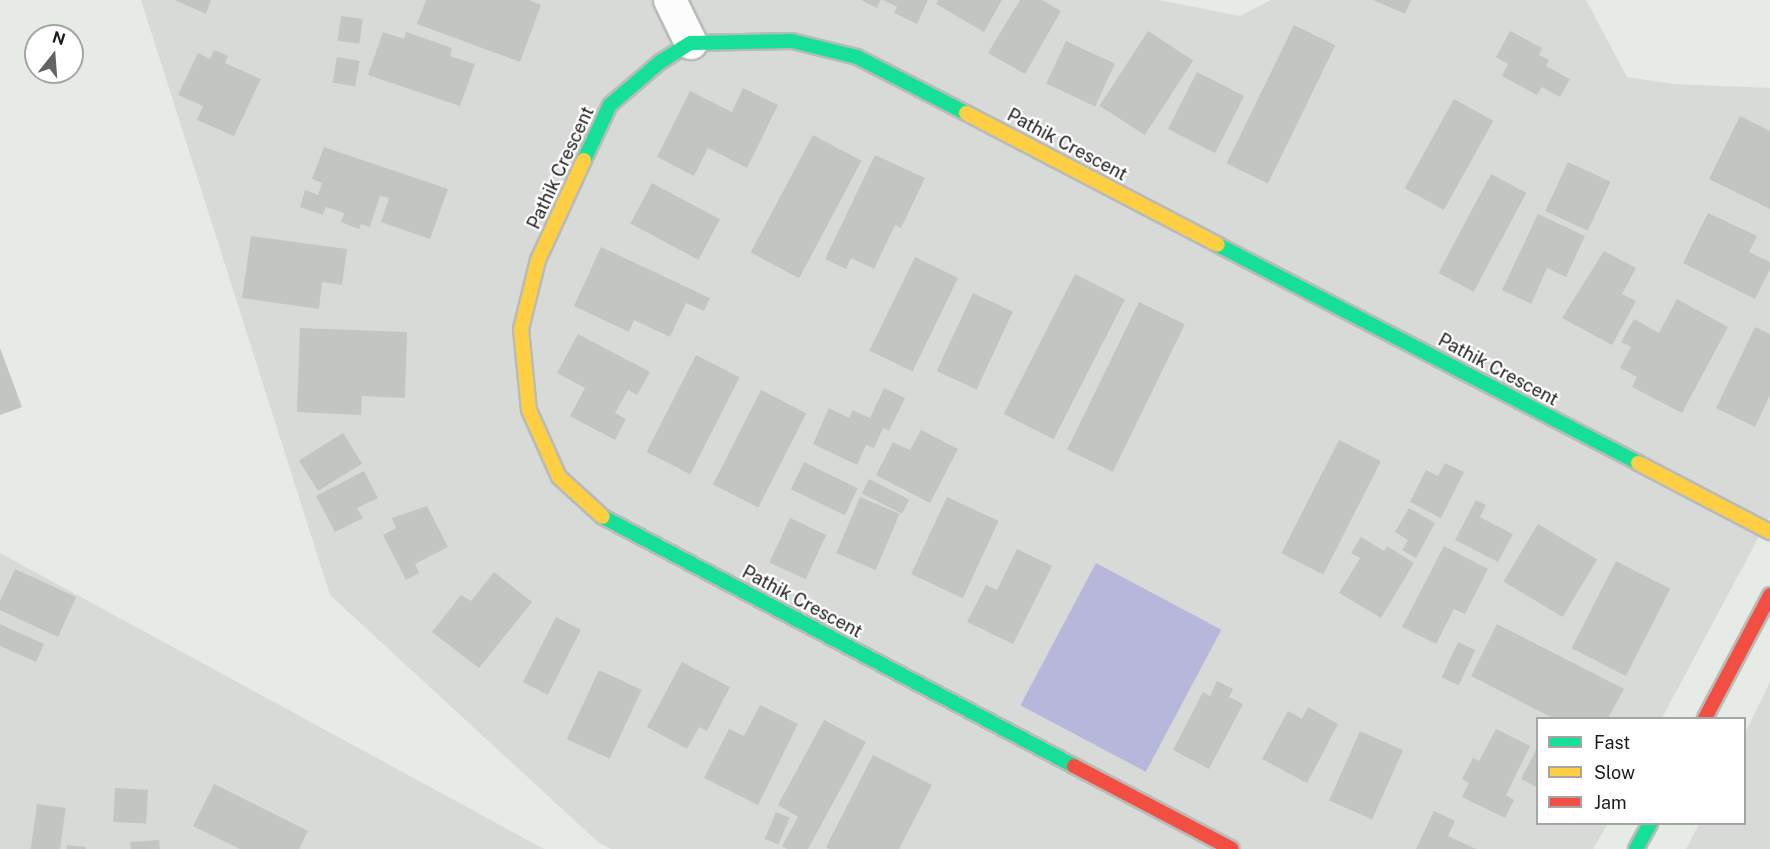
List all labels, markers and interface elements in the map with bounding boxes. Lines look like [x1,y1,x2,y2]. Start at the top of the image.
north arrow [24,24,84,84]
text: N [50,27,68,49]
street label: Pathik Crescent [523,103,599,233]
street label: Pathik Crescent [1003,104,1131,186]
street label: Pathik Crescent [1434,329,1562,411]
street label: Pathik Crescent [738,561,866,643]
legend [1536,717,1746,825]
text: Fast [1594,732,1630,753]
text: Slow [1594,762,1635,783]
text: Jam [1594,792,1627,813]

